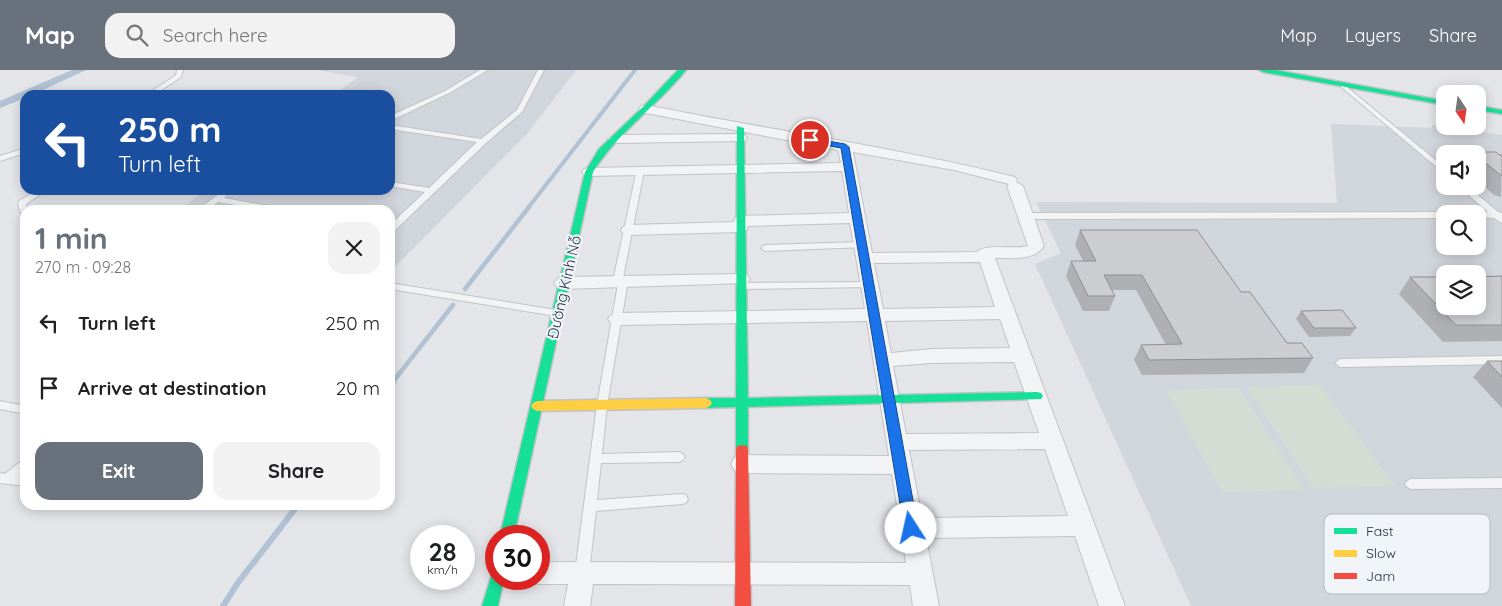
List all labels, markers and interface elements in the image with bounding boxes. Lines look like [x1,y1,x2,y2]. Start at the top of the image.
search box [105,13,455,58]
text: Map [25,20,75,50]
icon: search [123,21,151,49]
text: Search here [163,23,268,47]
text: Map [1280,24,1317,47]
text: Layers [1345,24,1401,47]
text: Share [1429,24,1477,47]
north arrow [1436,85,1486,135]
map controls [1436,85,1486,315]
text: 250 m [118,107,222,151]
icon: left [35,110,100,175]
pin [789,119,831,161]
icon: arrive [796,126,824,154]
button: sound [1436,145,1486,195]
text: Turn left [118,150,201,178]
button: search [1436,205,1486,255]
text: 1 min [35,219,108,257]
button: close [328,222,380,274]
street label: Đường Kính Nỗ [543,234,585,340]
text: 270 m · 09:28 [35,257,131,277]
button: layers [1436,265,1486,315]
icon: left [35,309,63,337]
text: Turn left [78,311,156,335]
text: 250 m [325,311,380,335]
icon: arrive [35,374,63,402]
text: Arrive at destination [78,376,267,400]
text: 20 m [336,376,380,400]
button: Exit [35,442,203,500]
button: Share [213,442,380,500]
position arrow [884,501,936,553]
legend [1324,514,1490,594]
text: Fast [1366,522,1394,540]
speed limit sign: 30 [485,525,550,590]
text: 28 [429,536,456,567]
text: Slow [1366,544,1396,562]
text: km/h [427,562,458,577]
text: Jam [1366,567,1395,585]

